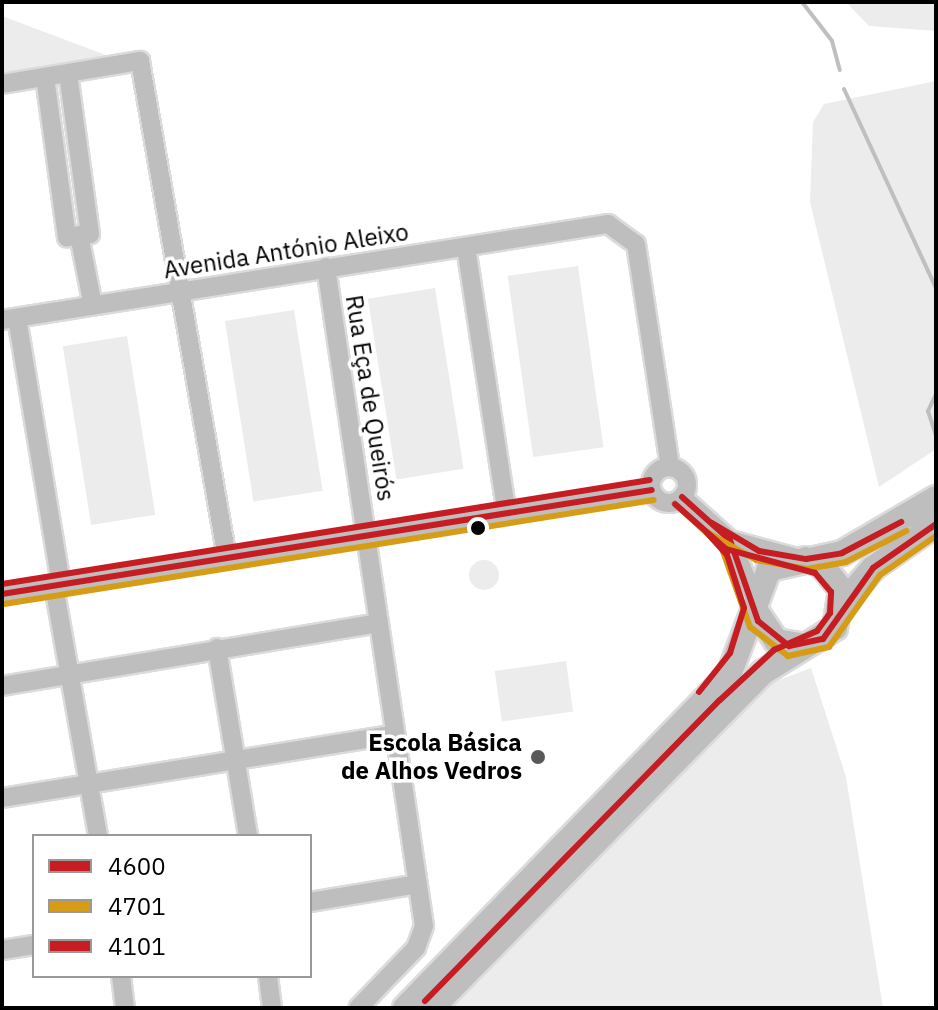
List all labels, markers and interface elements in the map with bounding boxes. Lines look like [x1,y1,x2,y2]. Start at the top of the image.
street label: Avenida António Aleixo [161,217,411,285]
street label: Rua Eça de Queirós [339,293,401,503]
unlabelled marker [470,520,486,536]
place label: Escola Básica de Alhos Vedros [341,729,522,785]
marker: Escola Básica de Alhos Vedros [529,748,547,766]
legend [32,834,312,978]
text: 4600 [108,850,166,882]
text: 4701 [108,890,166,922]
text: 4101 [108,930,166,962]

